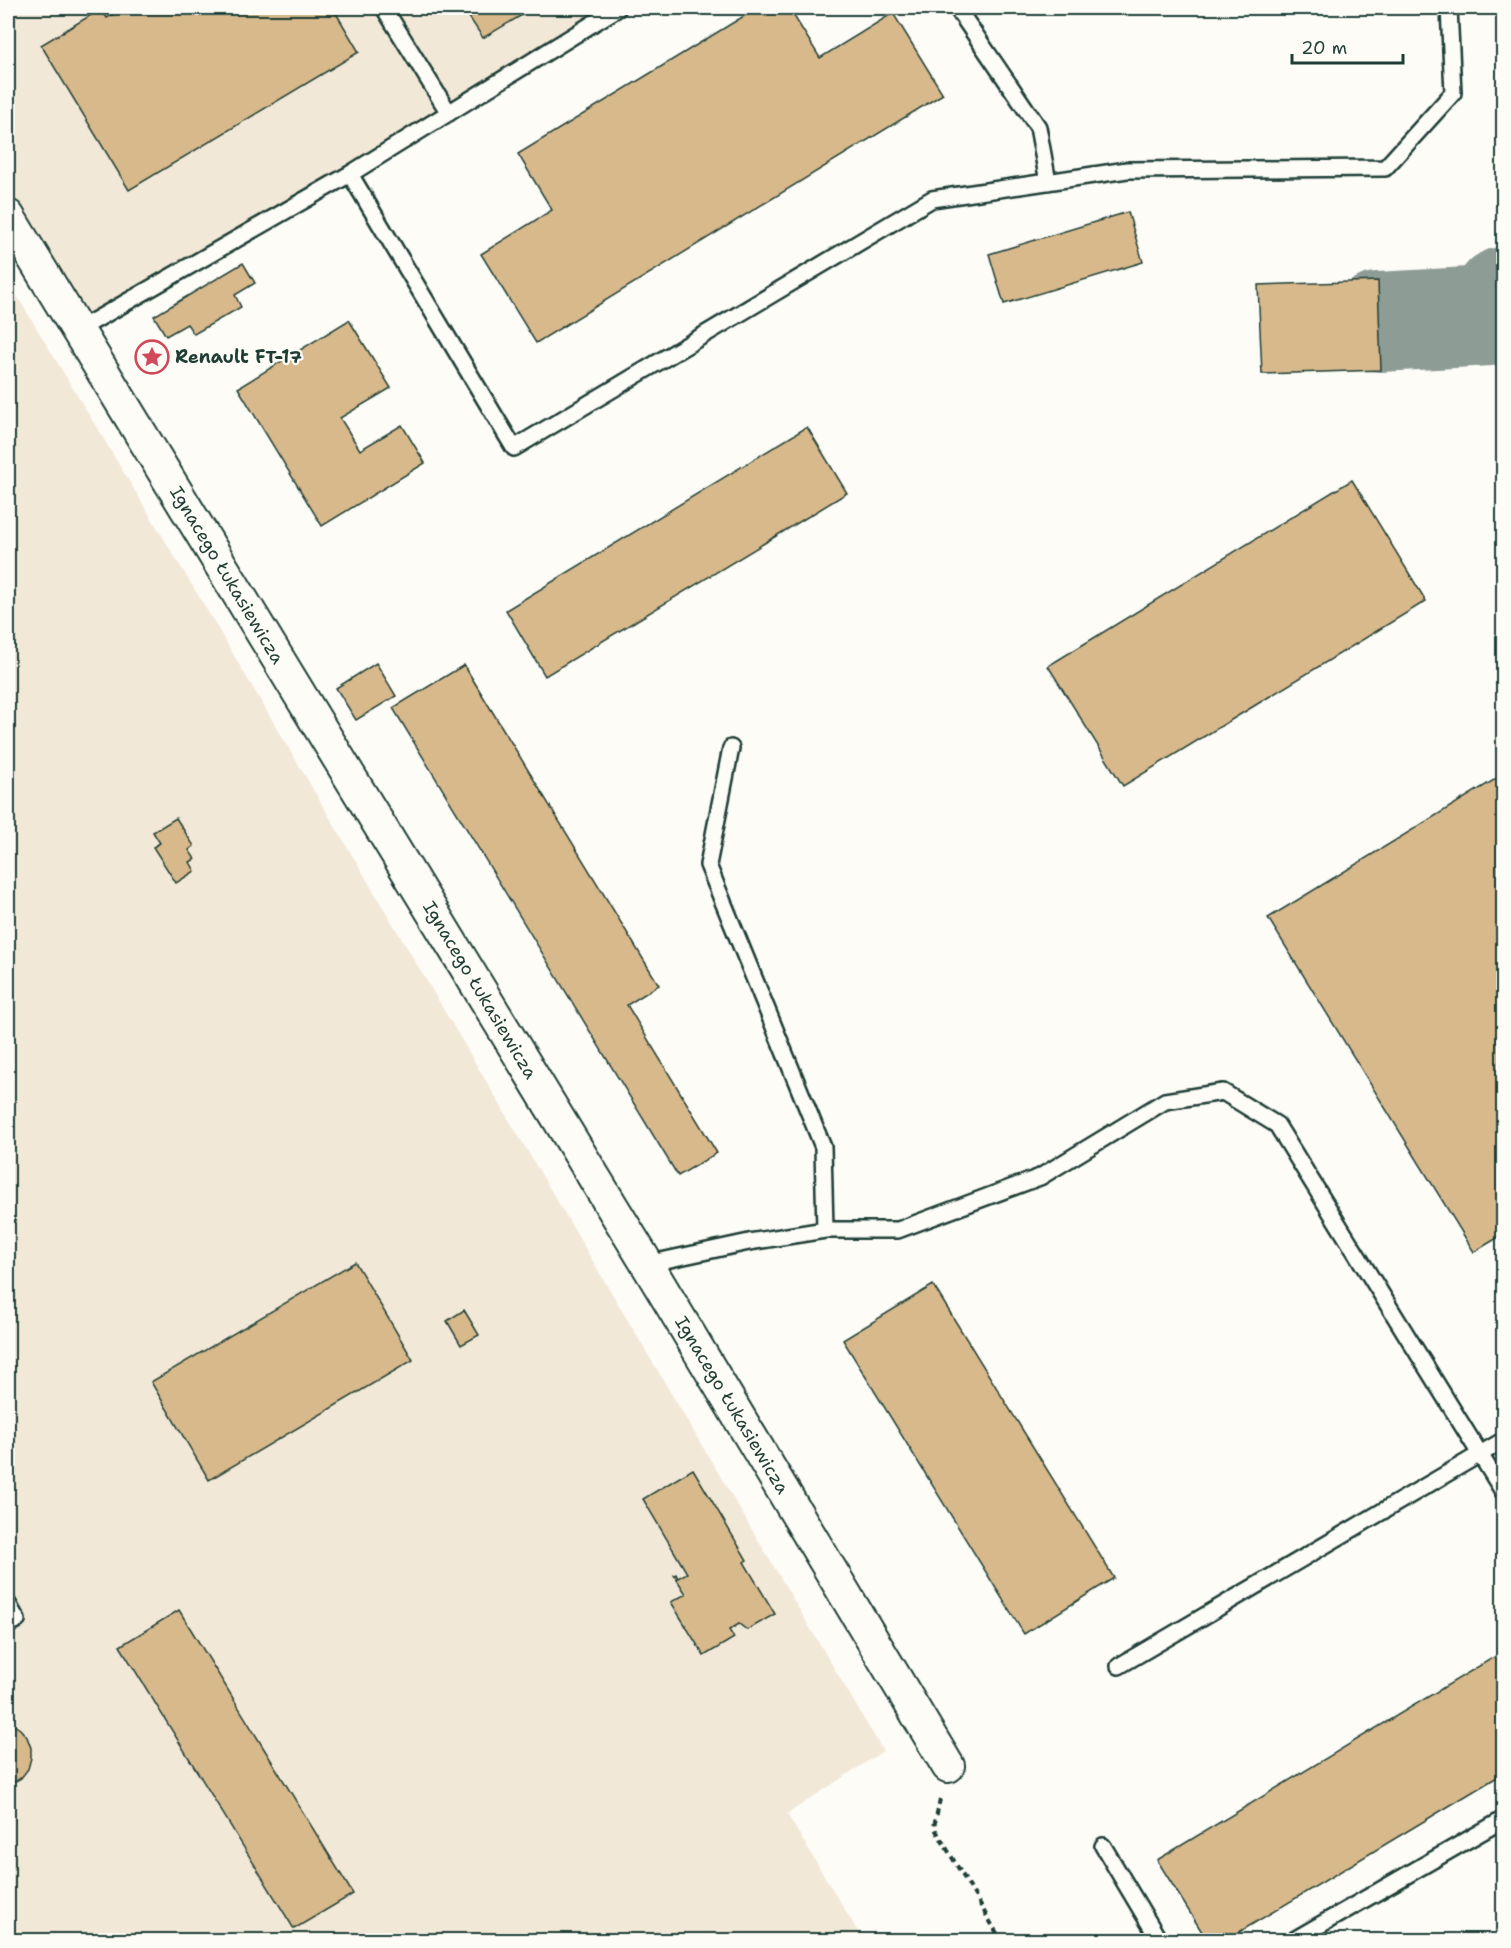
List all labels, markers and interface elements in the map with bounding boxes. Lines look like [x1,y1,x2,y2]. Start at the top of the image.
scale bar [1292,27,1403,65]
text: 20 m [1301,36,1347,60]
place icon: Renault FT-17 [134,339,170,375]
place label: Renault FT-17 [175,345,302,369]
street label: Ignacego Łukasiewicza [164,482,290,668]
street label: Ignacego Łukasiewicza [417,897,543,1083]
street label: Ignacego Łukasiewicza [669,1312,795,1498]

